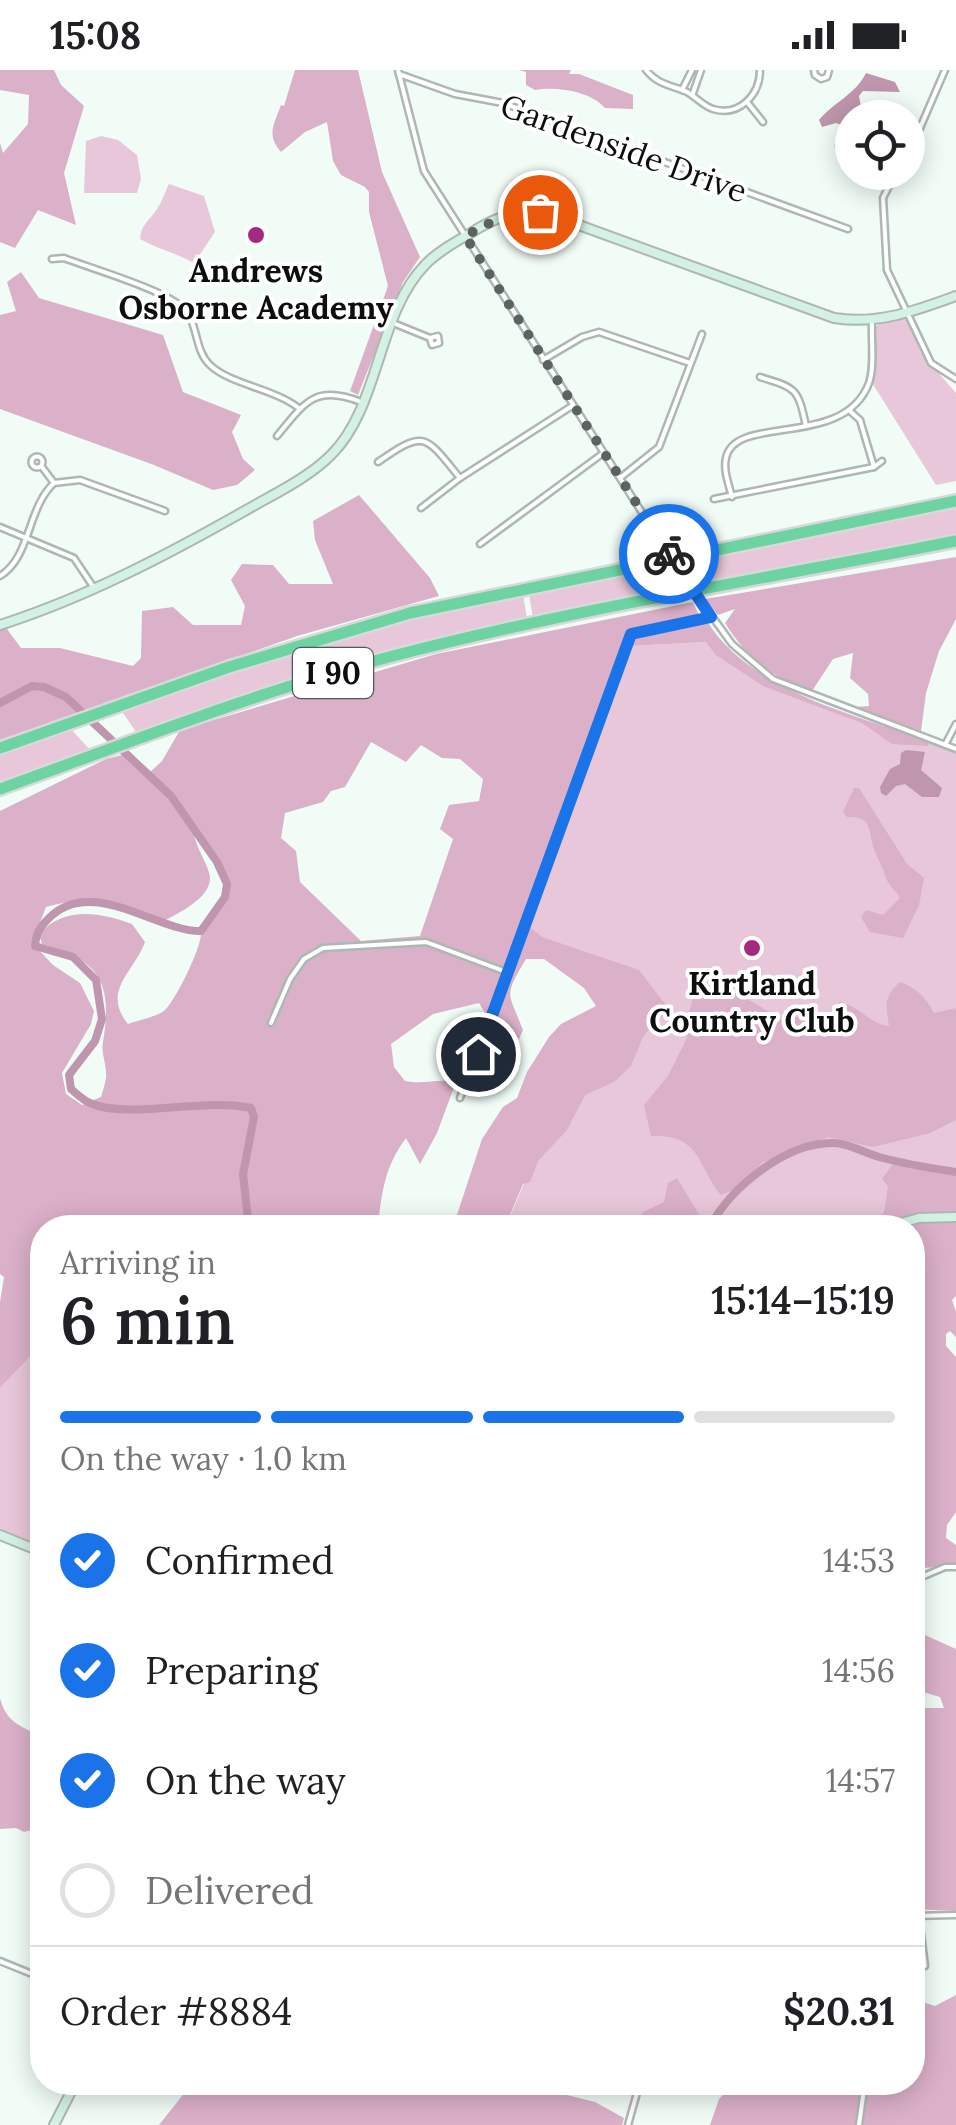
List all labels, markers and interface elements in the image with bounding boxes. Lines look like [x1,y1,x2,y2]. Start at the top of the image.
text: 15:08 [50,11,141,59]
street label: Gardenside Drive [495,84,753,212]
map controls [835,100,925,190]
button: locate [835,100,925,190]
pin [498,170,583,255]
icon: bag [513,185,568,240]
marker: Andrews Osborne Academy [245,224,267,246]
place label: Andrews Osborne Academy [118,250,394,328]
courier [619,504,719,604]
icon: bike [642,527,697,582]
road number: I 90 [293,648,373,698]
marker: Kirtland Country Club [741,937,763,959]
place label: Kirtland Country Club [649,963,855,1041]
pin [436,1012,521,1097]
icon: home [451,1027,506,1082]
text: Arriving in [60,1242,216,1283]
text: 15:14–15:19 [711,1276,895,1324]
text: 6 min [60,1279,235,1362]
text: On the way · 1.0 km [60,1438,347,1479]
icon: check [60,1533,115,1588]
text: Confirmed [145,1536,334,1584]
text: 14:53 [823,1540,895,1581]
icon: check [60,1643,115,1698]
text: Preparing [145,1646,318,1694]
text: 14:56 [822,1650,895,1691]
icon: check [60,1753,115,1808]
text: On the way [145,1756,346,1804]
text: 14:57 [826,1760,895,1801]
text: Delivered [145,1866,314,1914]
text: Order #8884 [60,1987,292,2035]
text: $20.31 [783,1987,895,2035]

